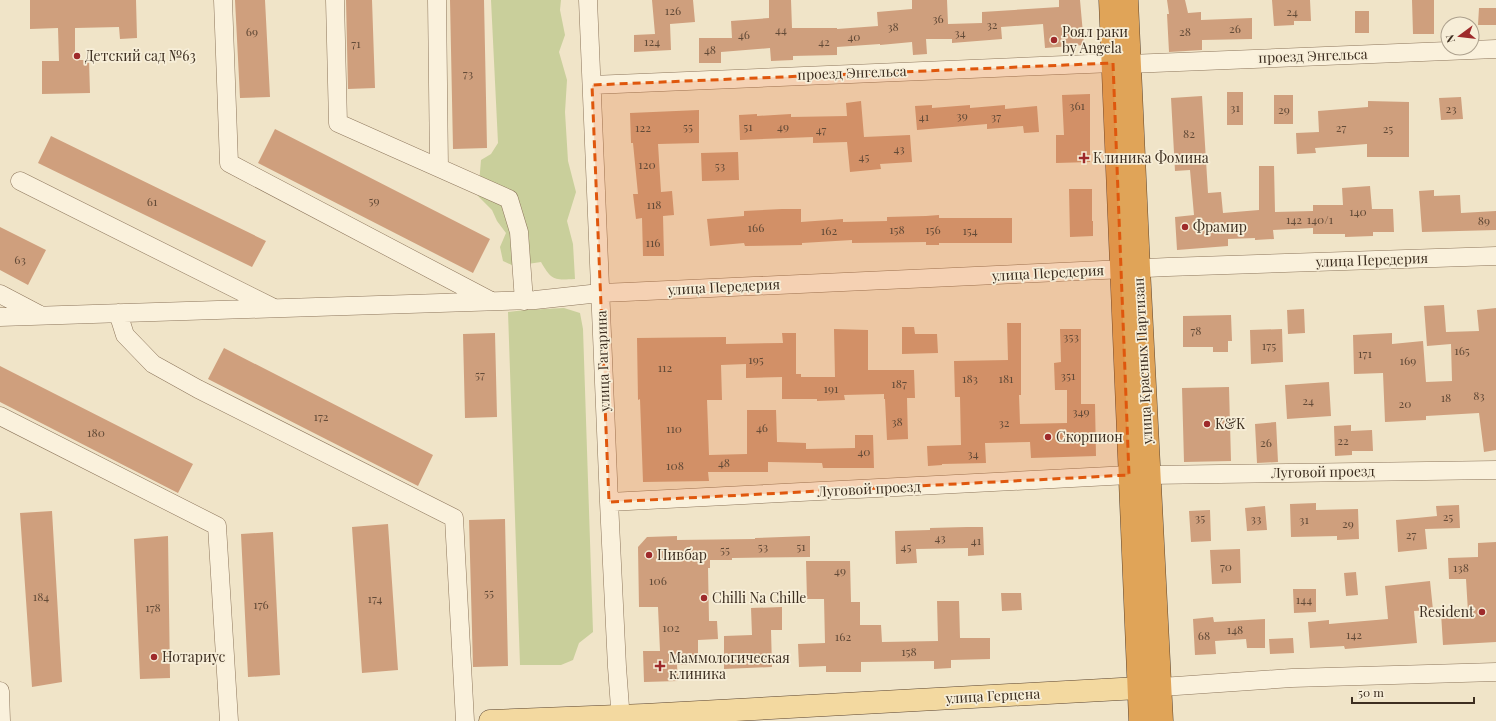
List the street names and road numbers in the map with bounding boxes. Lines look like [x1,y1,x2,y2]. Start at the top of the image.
street label: проезд Энгельса [1258,44,1368,67]
street label: проезд Энгельса [797,61,907,84]
street label: улица Передерия [1315,248,1429,271]
street label: улица Передерия [990,260,1105,285]
street label: улица Передерия [666,274,781,299]
street label: улица Красных Партизан [1129,277,1156,446]
street label: улица Гагарина [591,310,614,413]
street label: Луговой проезд [1270,461,1376,482]
street label: Луговой проезд [816,476,922,501]
street label: улица Герцена [944,684,1041,708]

